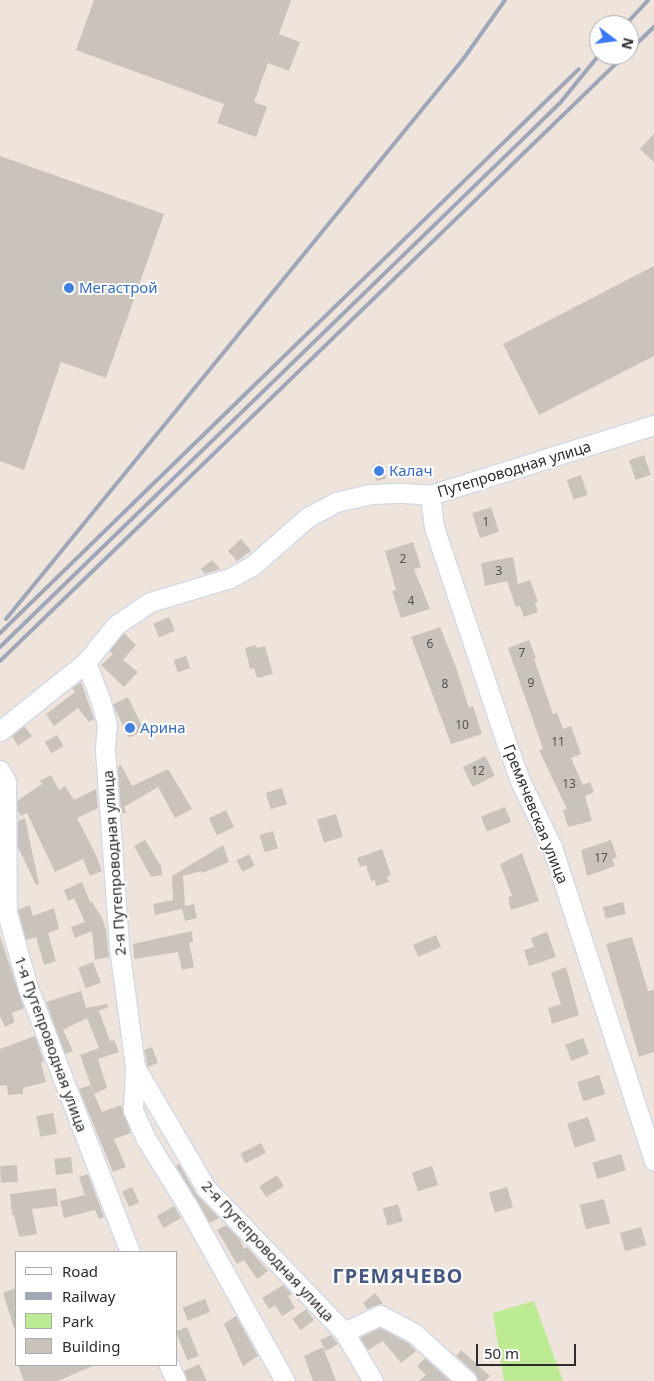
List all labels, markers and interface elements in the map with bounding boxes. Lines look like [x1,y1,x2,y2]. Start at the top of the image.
north arrow [589,15,639,65]
text: N [617,36,639,52]
place label: Мегастрой [79,279,157,297]
marker: Мегастрой [63,282,75,294]
street label: Путепроводная улица [435,437,593,501]
place label: Калач [389,462,433,480]
marker: Калач [373,465,385,477]
house number: 1 [483,515,489,529]
house number: 2 [400,552,406,566]
house number: 3 [496,564,502,578]
house number: 4 [408,594,414,608]
house number: 6 [427,637,433,651]
house number: 7 [519,646,525,660]
house number: 9 [528,676,534,690]
house number: 8 [442,677,448,691]
house number: 10 [455,718,469,732]
place label: Арина [140,719,186,737]
marker: Арина [124,722,136,734]
house number: 11 [551,735,565,749]
street label: Гремячевская улица [500,742,572,886]
house number: 12 [471,764,485,778]
street label: 2-я Путепроводная улица [99,770,129,956]
house number: 13 [562,777,576,791]
house number: 17 [594,851,608,865]
street label: 1-я Путепроводная улица [11,954,91,1134]
street label: 2-я Путепроводная улица [198,1177,338,1325]
legend [15,1251,178,1366]
text: Road [62,1261,98,1281]
district label: ГРЕМЯЧЕВО [331,1263,465,1287]
text: Railway [62,1286,115,1306]
text: Park [62,1311,94,1331]
scale bar [479,1334,579,1366]
text: Building [62,1336,120,1356]
text: 50 m [484,1343,519,1363]

